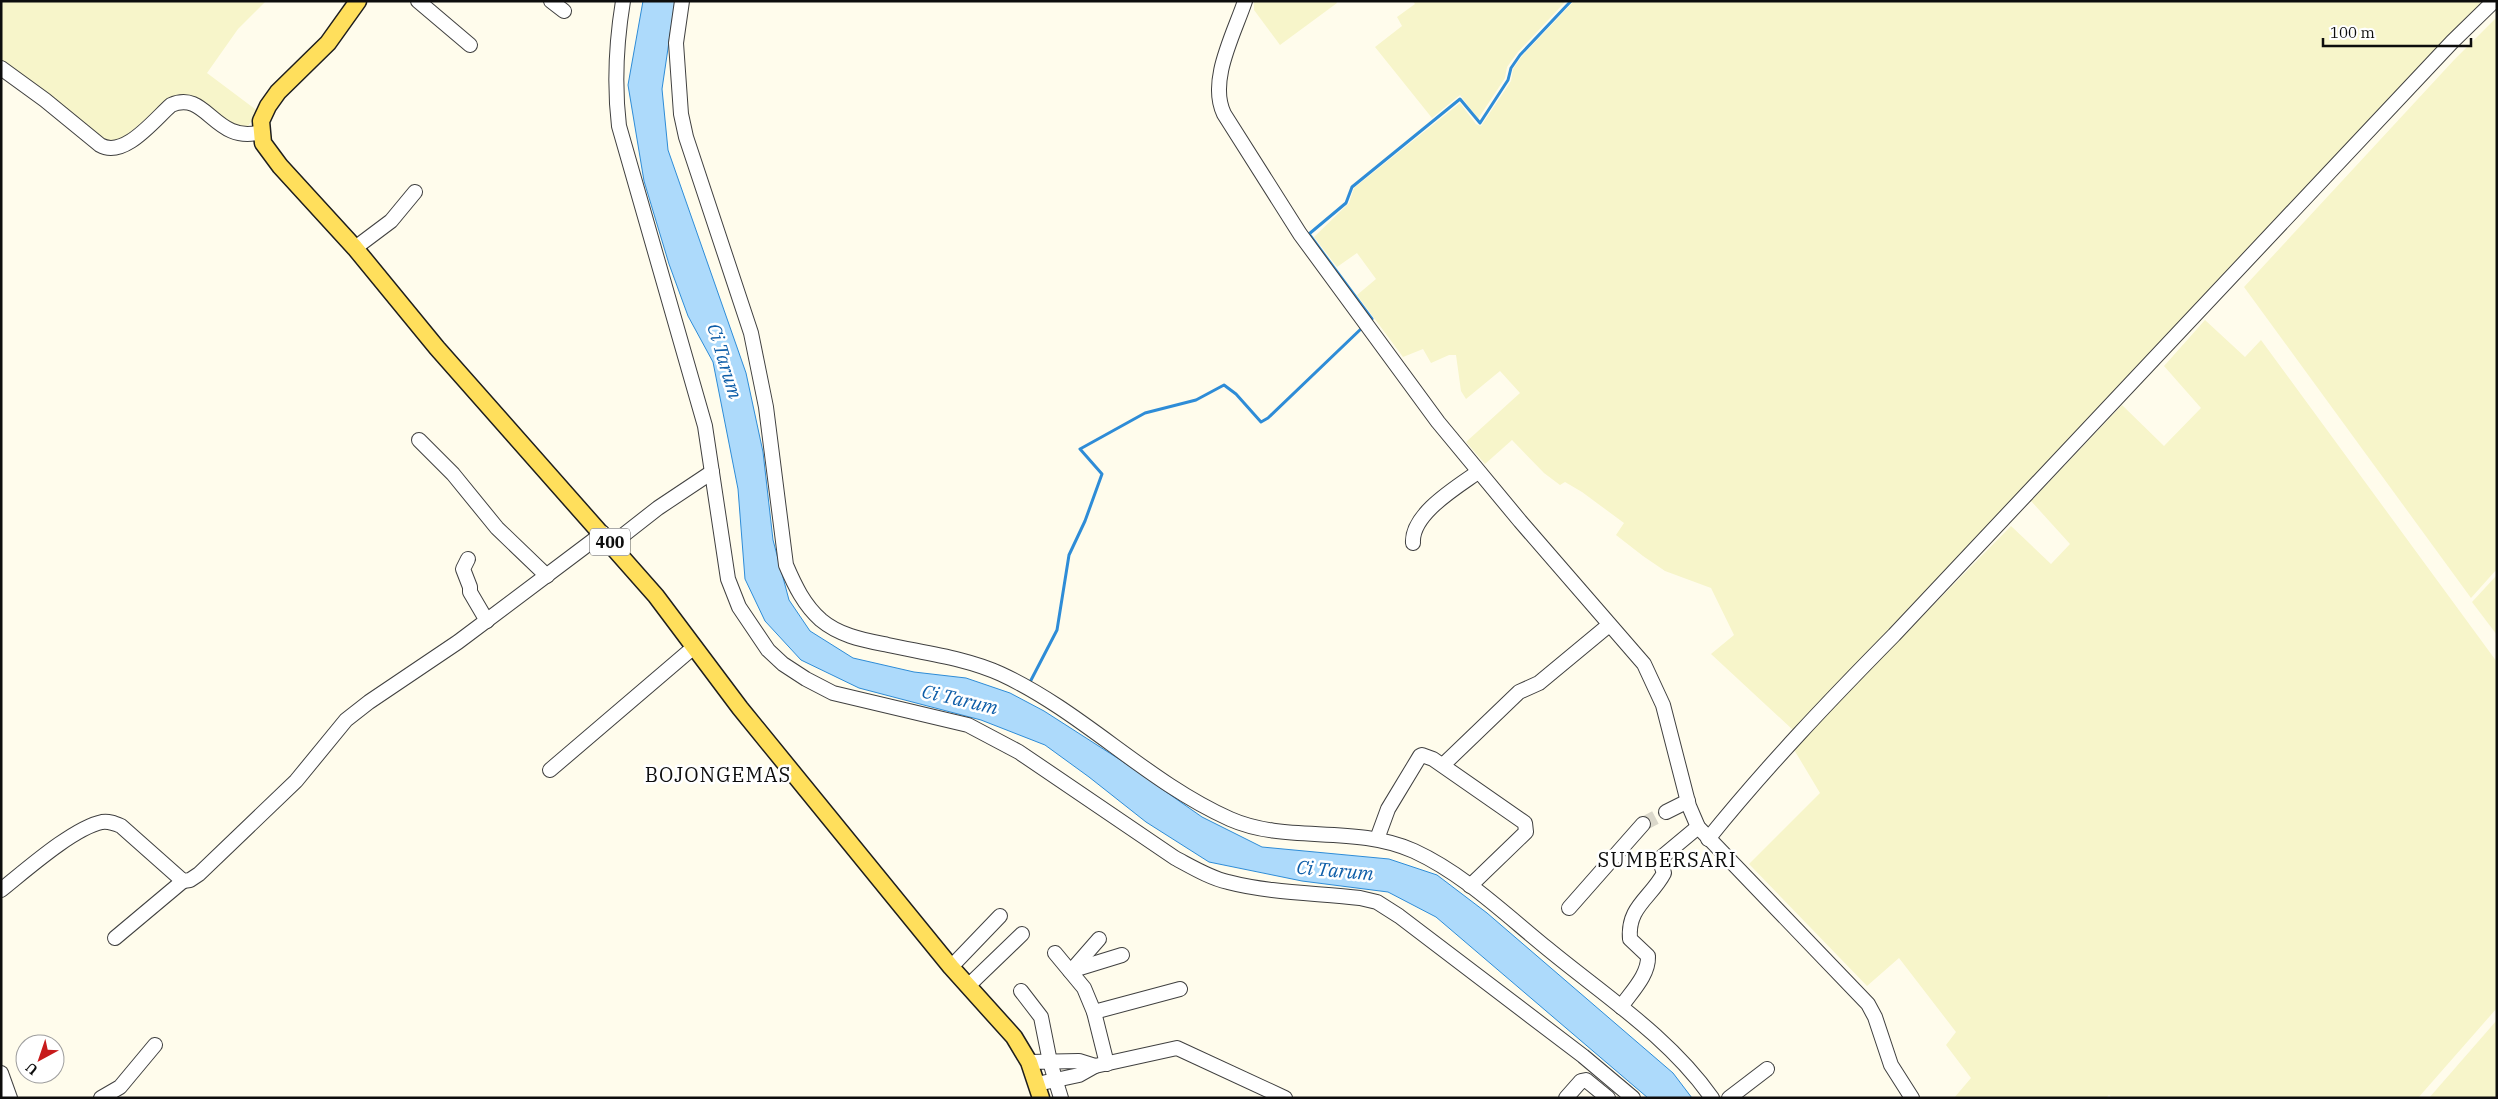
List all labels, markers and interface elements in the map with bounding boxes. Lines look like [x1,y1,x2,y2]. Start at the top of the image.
scale bar [2323,15,2470,47]
text: 100 m [2330,23,2375,42]
water label: Ci Tarum [702,321,748,401]
road number: 400 [590,528,630,556]
water label: Ci Tarum [920,679,1000,719]
district label: BOJONGEMAS [645,761,791,788]
district label: SUMBERSARI [1597,846,1737,873]
water label: Ci Tarum [1295,855,1375,885]
north arrow [15,1034,65,1084]
text: U [22,1058,42,1079]

